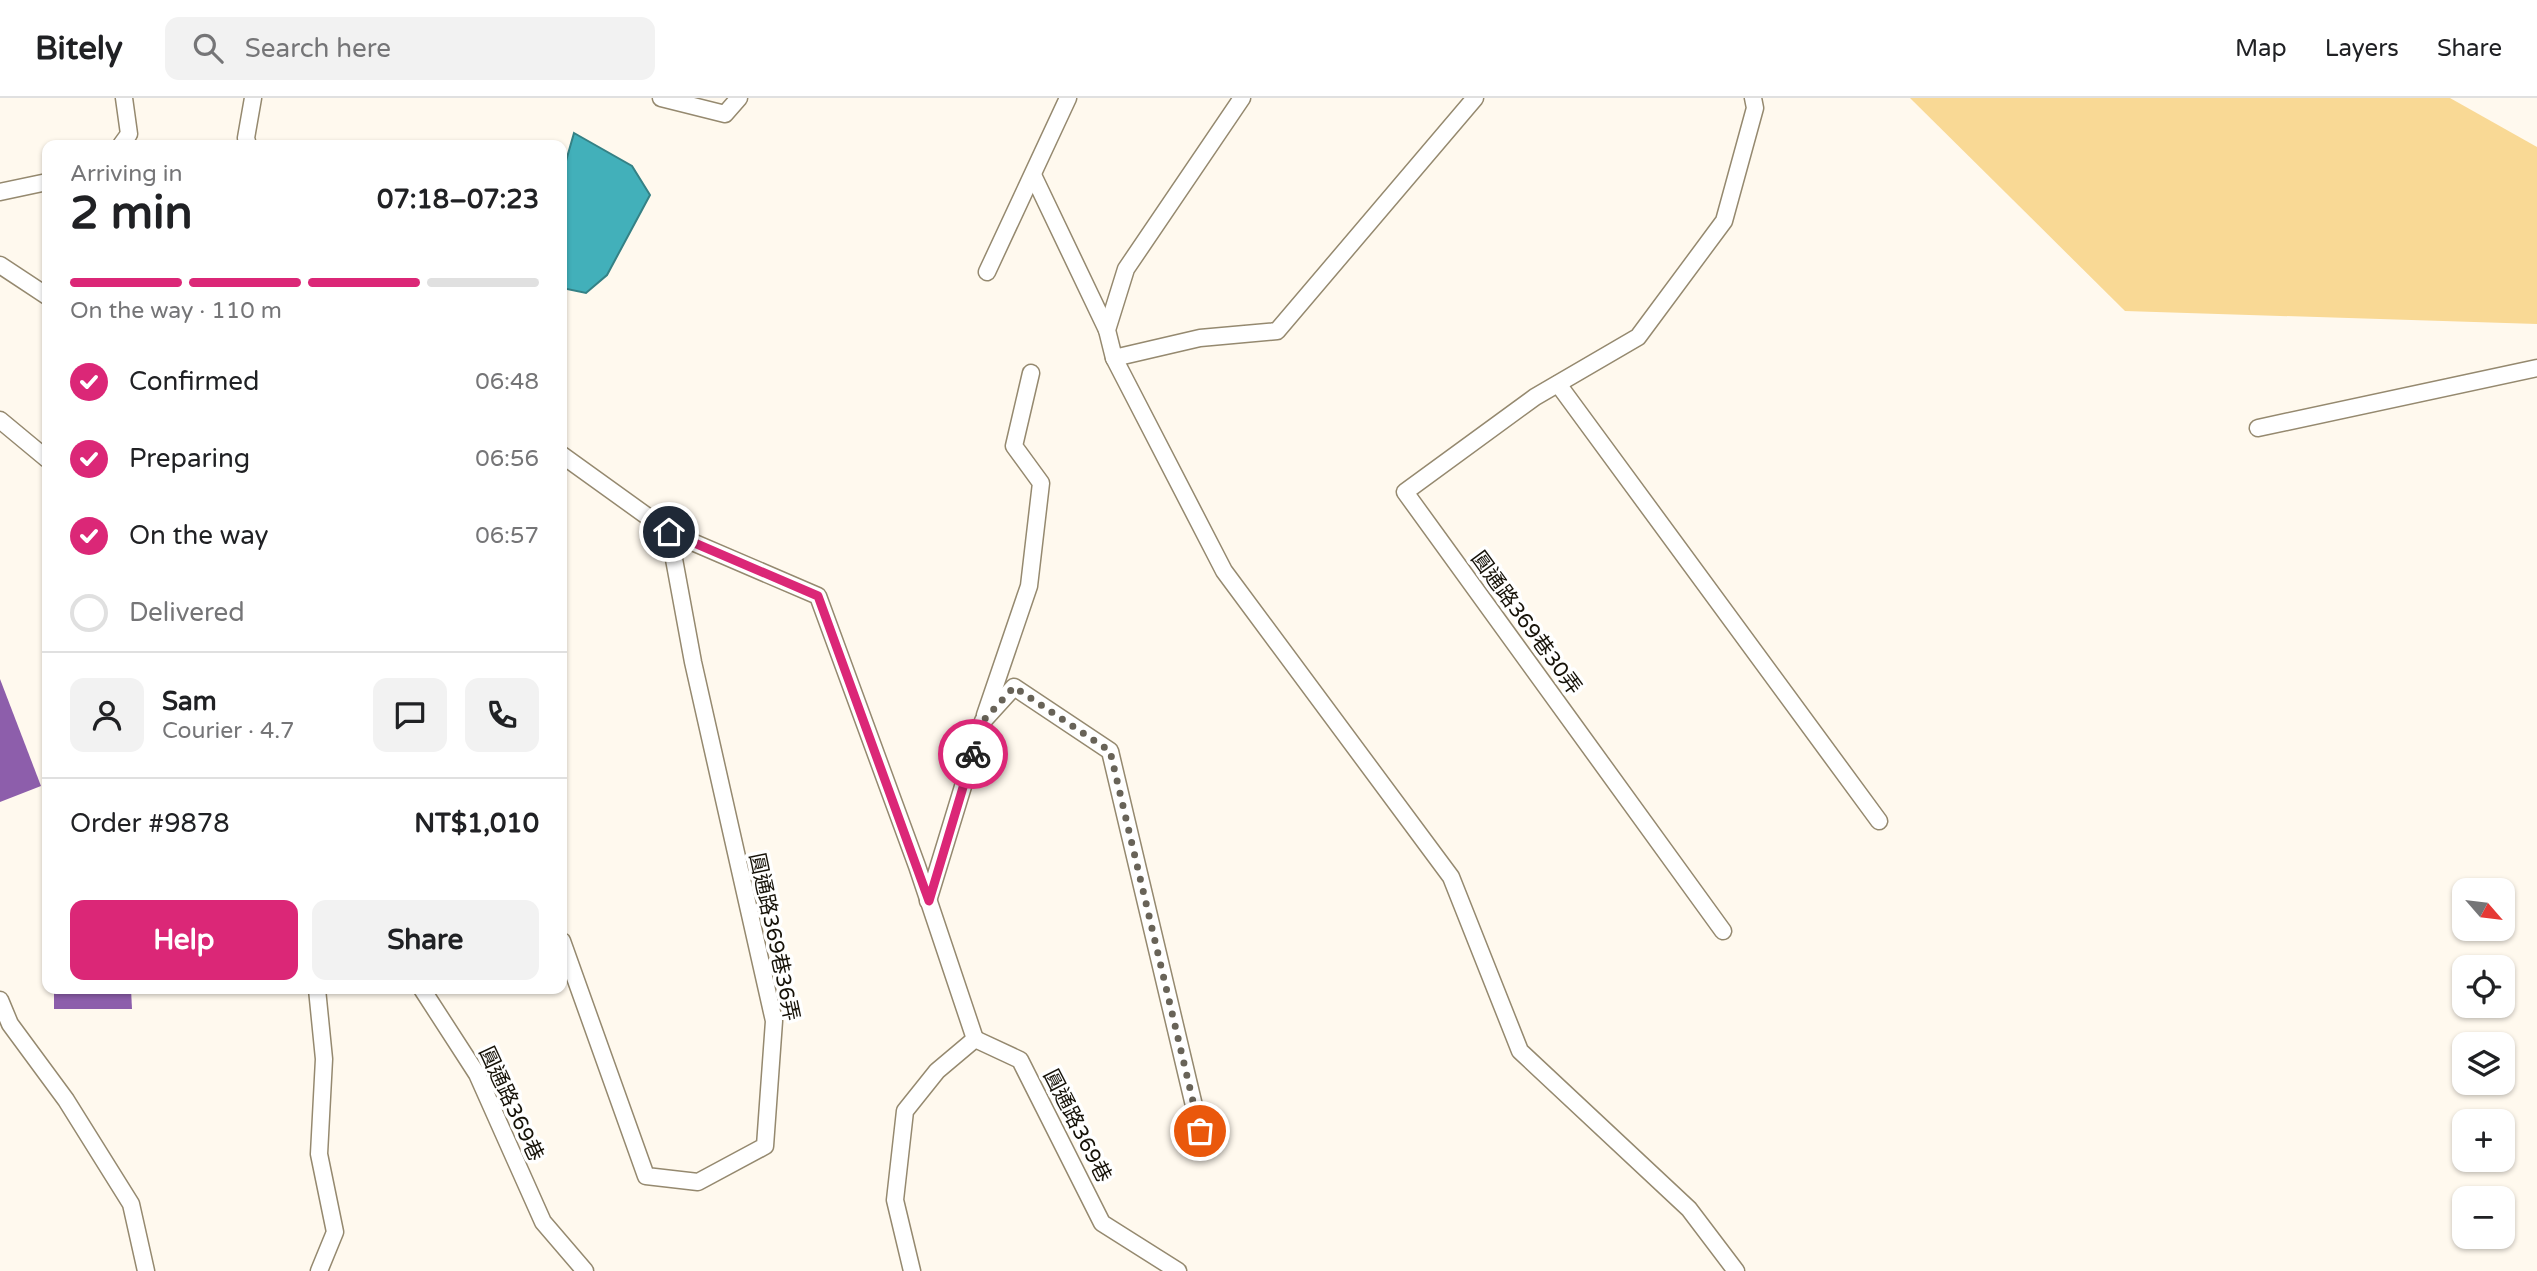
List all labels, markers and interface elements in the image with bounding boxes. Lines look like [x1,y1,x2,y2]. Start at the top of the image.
search box [165,17,655,80]
text: Bitely [35,29,123,68]
icon: search [189,29,227,67]
text: Search here [245,33,391,64]
text: Map [2235,34,2287,63]
text: Layers [2325,34,2399,63]
text: Share [2437,34,2502,63]
text: Arriving in [70,160,183,188]
text: 07:18–07:23 [377,184,539,215]
text: 2 min [70,186,193,241]
text: On the way · 110 m [70,297,282,325]
icon: check [70,363,108,401]
text: Confirmed [129,366,259,397]
text: 06:48 [475,368,539,396]
icon: check [70,440,108,478]
text: Preparing [129,443,250,474]
text: 06:56 [475,445,539,473]
pin [639,502,699,562]
icon: home [650,513,688,551]
icon: check [70,517,108,555]
text: On the way [129,520,269,551]
text: 06:57 [475,522,539,550]
street label: 圓通路369巷30弄 [1466,547,1586,699]
text: Delivered [129,597,245,628]
button: person [70,678,144,752]
button: chat [373,678,447,752]
button: phone [465,678,539,752]
text: Sam [162,686,217,717]
text: Courier · 4.7 [162,717,295,745]
courier [938,719,1008,789]
icon: bike [954,735,992,773]
text: Order #9878 [70,808,230,839]
text: NT$1,010 [414,808,539,839]
street label: 圓通路369巷36弄 [744,851,804,1023]
north arrow [2452,878,2515,942]
map controls [2452,878,2515,1249]
button: Help [70,900,298,980]
button: Share [312,900,539,980]
button: locate [2452,955,2515,1018]
button: layers [2452,1032,2515,1095]
street label: 圓通路369巷 [474,1043,548,1165]
street label: 圓通路369巷 [1038,1065,1116,1187]
pin [1170,1101,1230,1161]
button: + [2452,1109,2515,1172]
icon: bag [1181,1112,1219,1150]
button: − [2452,1186,2515,1249]

